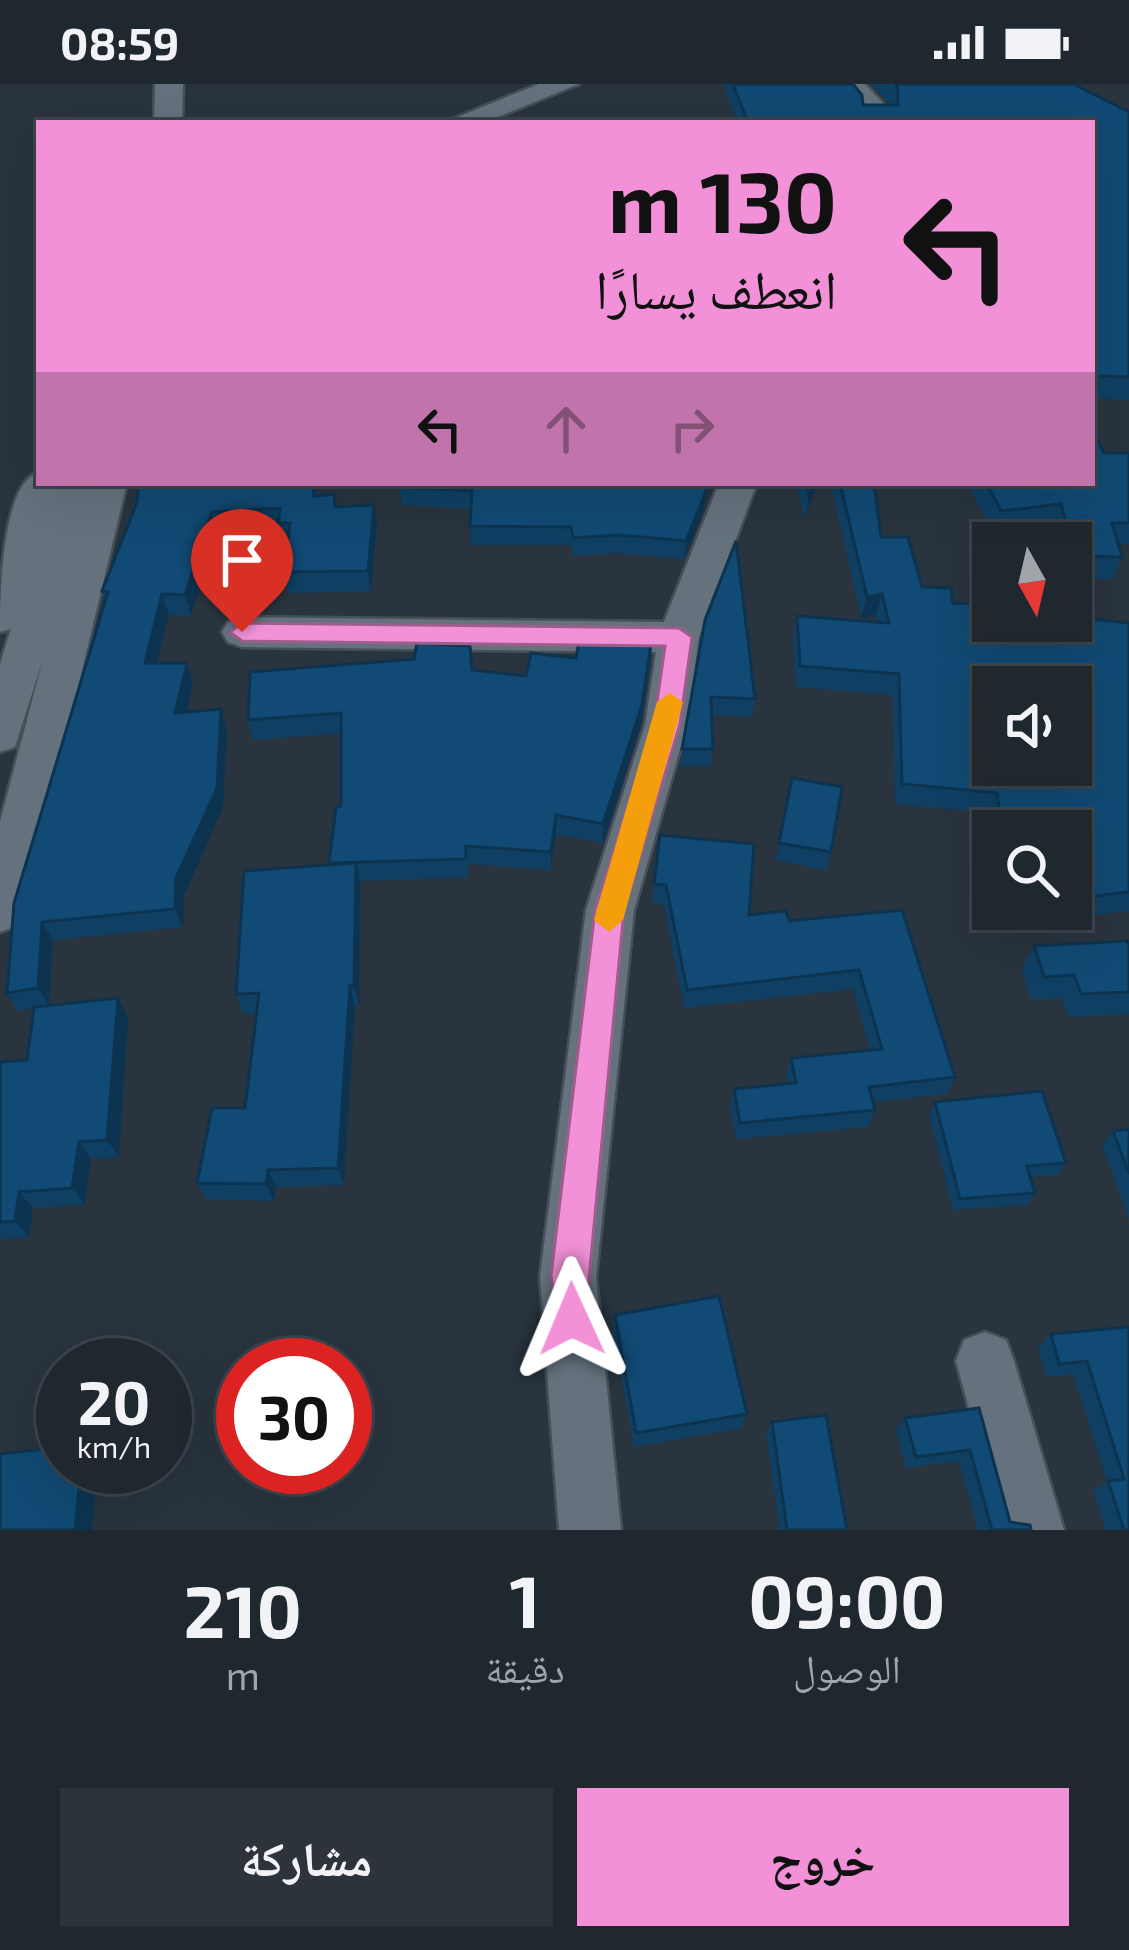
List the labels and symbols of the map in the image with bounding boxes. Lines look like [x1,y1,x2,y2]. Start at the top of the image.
pin [191,509,293,632]
north arrow [972,522,1092,642]
position arrow [509,1256,635,1382]
speed limit sign: 30 [216,1338,372,1494]

